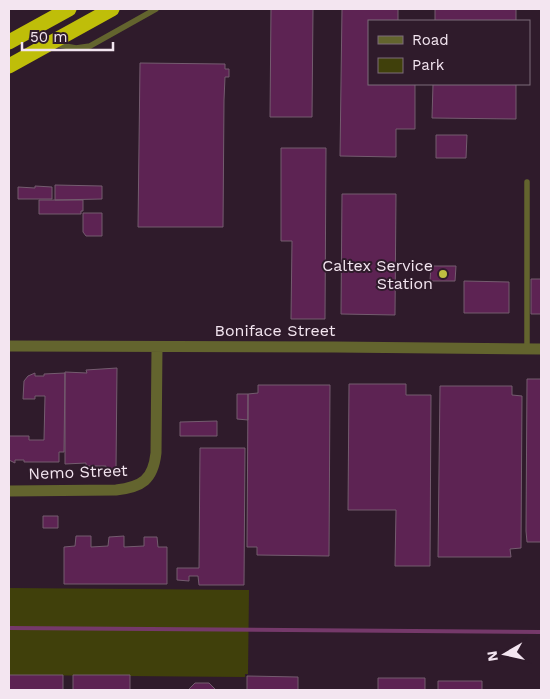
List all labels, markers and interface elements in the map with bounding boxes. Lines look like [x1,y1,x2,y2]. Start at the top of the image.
scale bar [22,20,114,52]
legend [368,20,530,85]
text: 50 m [30,28,67,46]
text: Road [412,31,449,49]
text: Park [412,56,445,74]
place label: Caltex Service Station [322,256,433,293]
marker: Caltex Service Station [437,268,449,280]
street label: Boniface Street [215,321,336,340]
street label: Nemo Street [28,461,128,483]
north arrow [480,629,530,679]
text: N [483,650,501,662]

